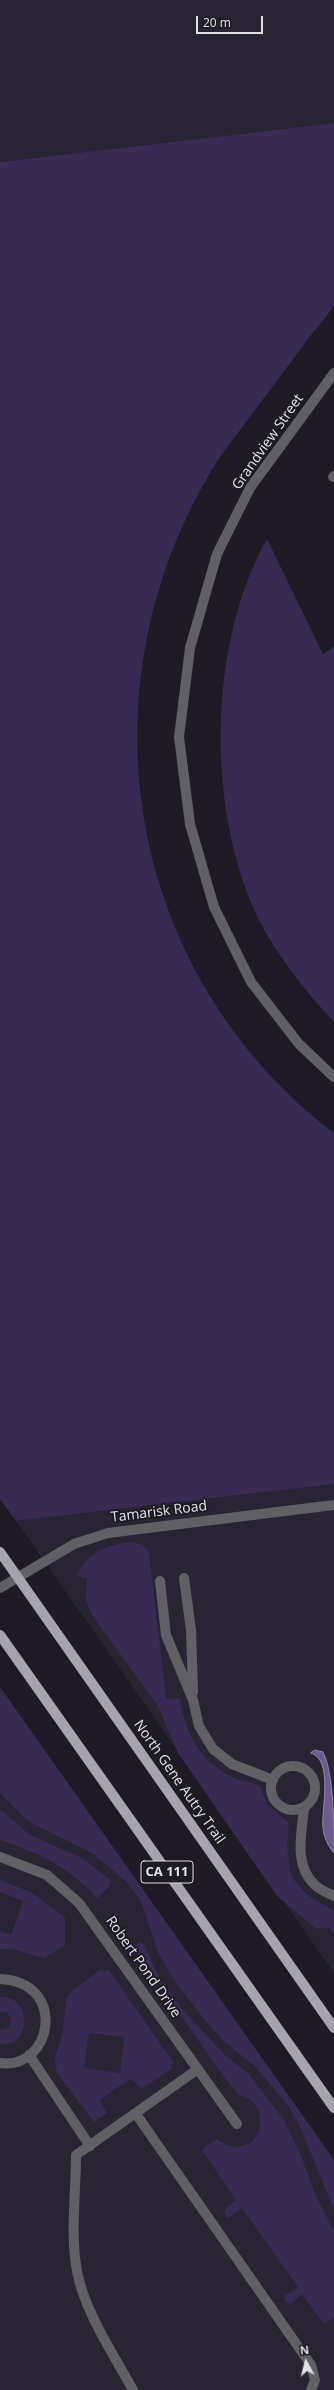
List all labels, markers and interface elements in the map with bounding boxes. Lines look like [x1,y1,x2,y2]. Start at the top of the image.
scale bar [198,8,265,34]
text: 20 m [203,14,231,31]
street label: Grandview Street [229,391,307,493]
street label: Tamarisk Road [110,1498,208,1526]
street label: North Gene Autry Trail [130,1717,228,1847]
road number: CA 111 [141,1861,193,1883]
street label: Robert Pond Drive [102,1913,184,2021]
north arrow [286,2342,326,2382]
text: N [299,2342,310,2358]

